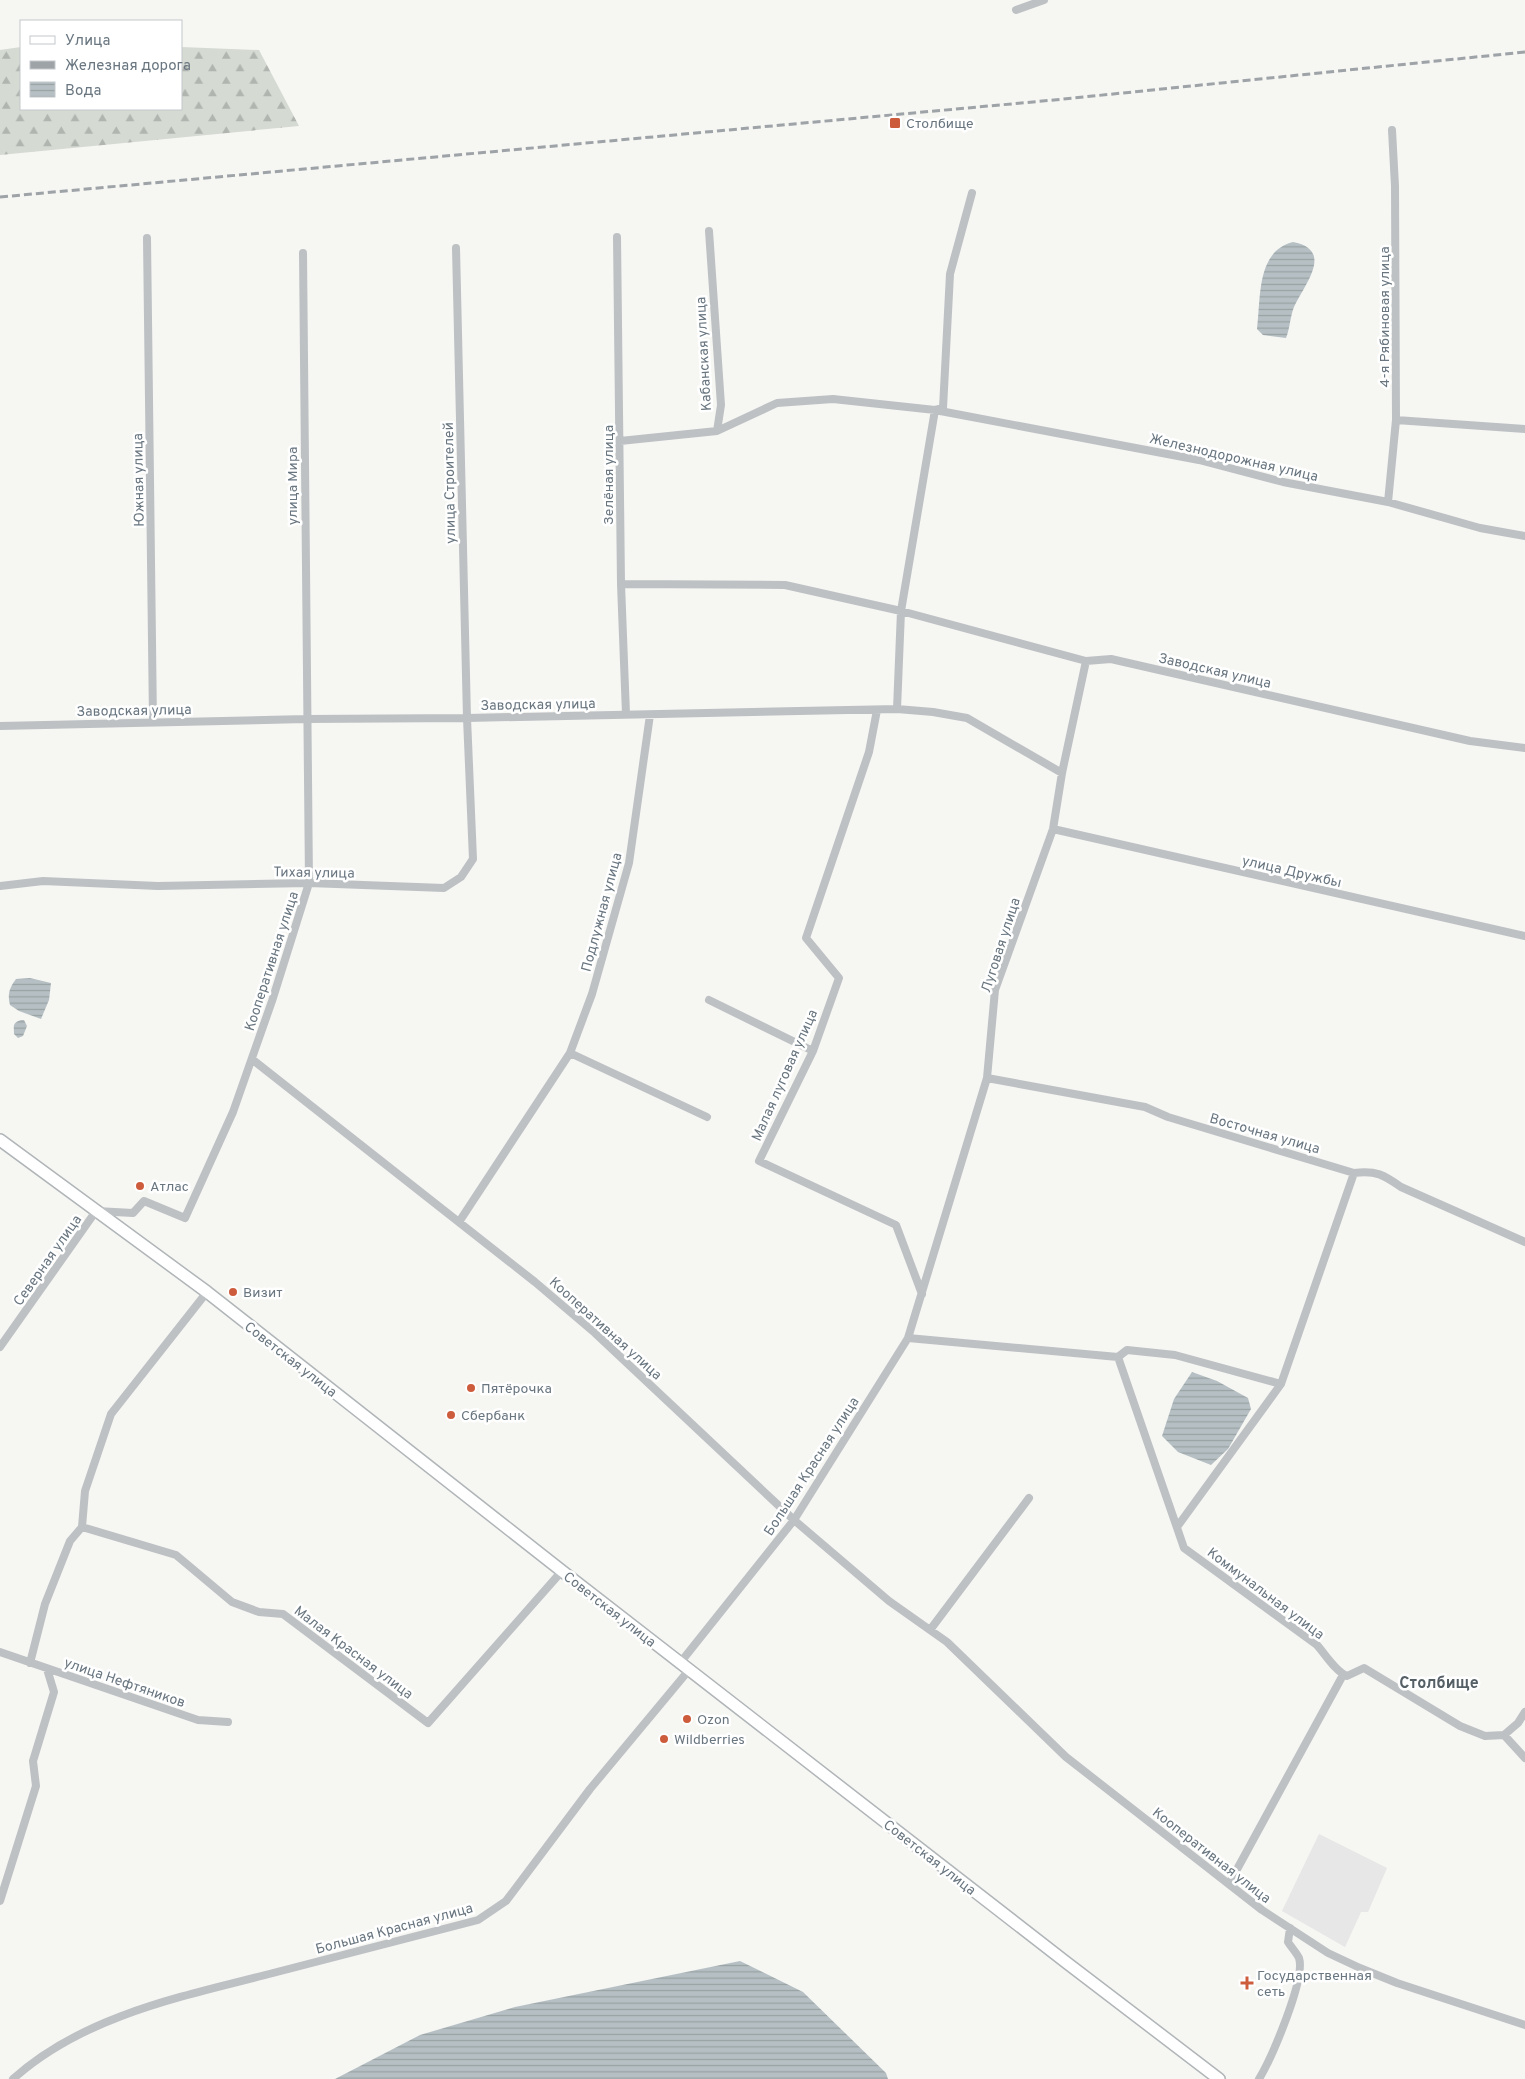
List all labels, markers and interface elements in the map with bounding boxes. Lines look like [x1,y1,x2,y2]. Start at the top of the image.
legend [20,20,182,110]
text: Улица [65,32,110,51]
text: Железная дорога [65,57,191,76]
text: Вода [65,82,101,101]
marker: Столбище [888,116,902,130]
place label: Столбище [906,116,974,133]
street label: 4-я Рябиновая улица [1377,246,1394,388]
street label: Кабанская улица [693,296,716,411]
street label: улица Строителей [441,422,460,544]
street label: Зелёная улица [601,425,618,525]
street label: Железнодорожная улица [1148,431,1320,486]
street label: Южная улица [130,433,149,527]
street label: улица Мира [285,447,302,525]
street label: Заводская улица [1157,650,1273,693]
street label: Заводская улица [480,696,596,715]
street label: Заводская улица [76,702,192,721]
street label: Подлужная улица [578,851,627,974]
street label: улица Дружбы [1240,853,1343,892]
street label: Тихая улица [273,864,355,883]
street label: Кооперативная улица [242,890,303,1033]
street label: Луговая улица [978,896,1025,995]
street label: Малая луговая улица [749,1007,822,1144]
street label: Восточная улица [1207,1111,1322,1158]
place label: Атлас [150,1179,189,1196]
marker: Атлас [134,1180,146,1192]
street label: Северная улица [10,1212,86,1310]
street label: Кооперативная улица [545,1274,665,1384]
place label: Визит [243,1285,283,1302]
marker: Визит [227,1286,239,1298]
street label: Советская улица [240,1319,340,1402]
place label: Пятёрочка [481,1381,552,1398]
marker: Пятёрочка [465,1382,477,1394]
street label: Большая Красная улица [761,1394,864,1539]
place label: Сбербанк [461,1408,525,1425]
marker: Сбербанк [445,1409,457,1421]
street label: Коммунальная улица [1203,1545,1327,1644]
street label: Советская улица [559,1569,659,1652]
street label: Малая Красная улица [290,1603,416,1703]
street label: улица Нефтяников [62,1655,187,1712]
district label: Столбище [1399,1674,1479,1694]
place label: Ozon [697,1712,730,1729]
marker: Ozon [681,1713,693,1725]
place label: Wildberries [674,1732,745,1749]
marker: Wildberries [658,1733,670,1745]
street label: Кооперативная улица [1148,1805,1274,1908]
street label: Советская улица [879,1817,979,1900]
street label: Большая Красная улица [314,1900,475,1959]
place label: Государственная сеть [1257,1968,1372,2001]
marker: Государственная сеть [1241,1977,1253,1989]

